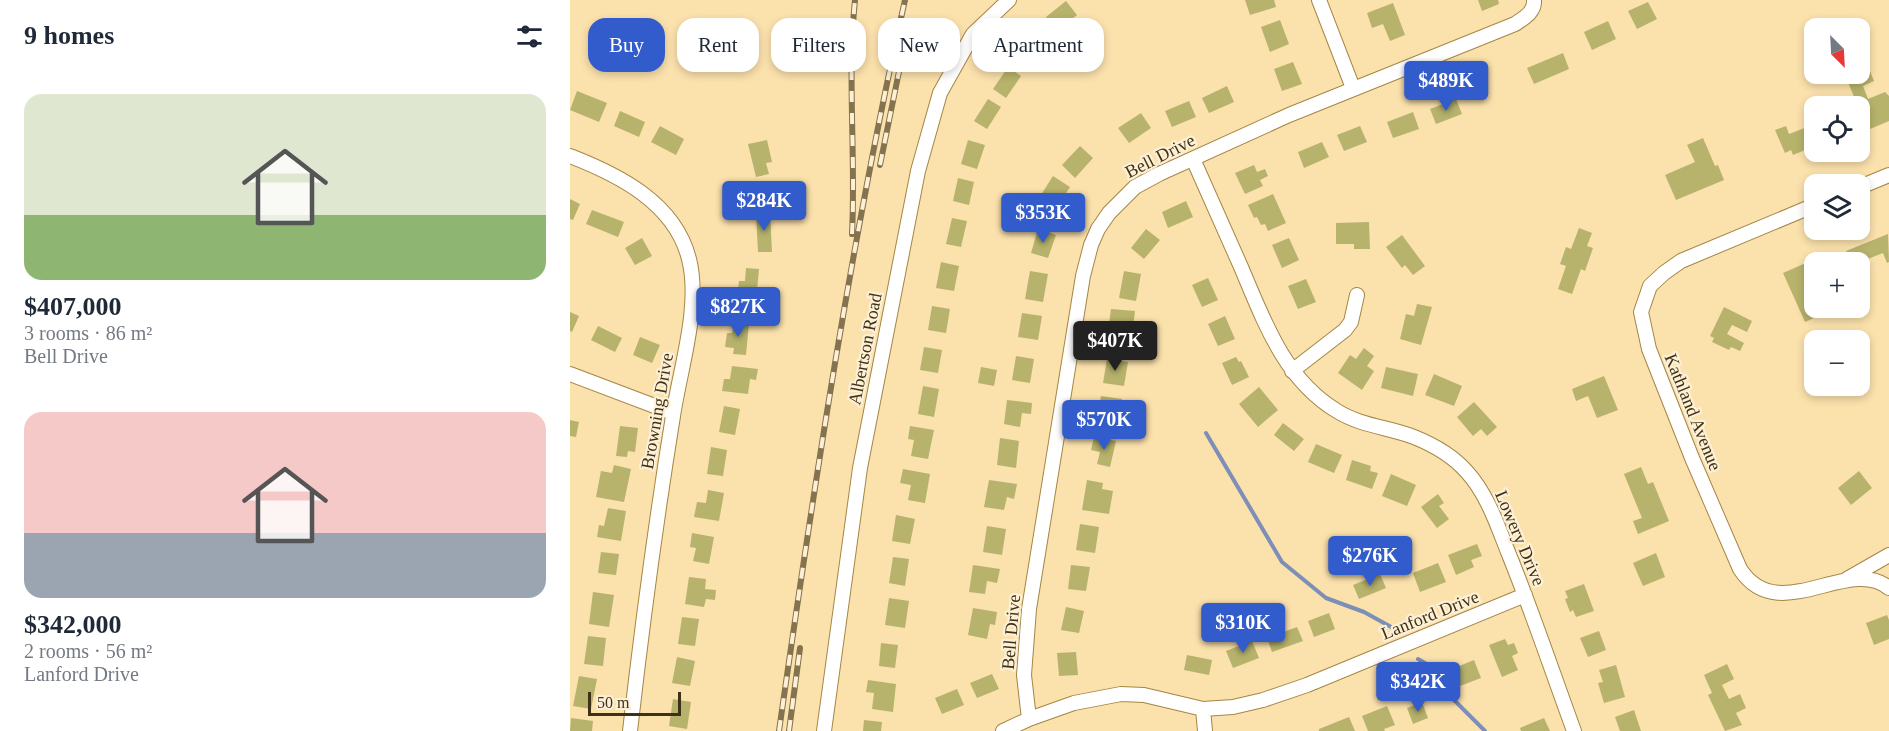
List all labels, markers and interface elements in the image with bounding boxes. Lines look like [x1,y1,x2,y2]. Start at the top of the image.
chip: Buy [588,18,665,72]
chip: Rent [677,18,759,72]
chip: Filters [771,18,866,72]
chip: New [878,18,960,72]
chip: Apartment [972,18,1104,72]
north arrow [1804,18,1870,84]
map controls [1804,18,1870,396]
icon: filters [513,20,546,53]
text: 9 homes [24,21,114,50]
pin: $489K [1404,61,1488,112]
text: $489K [1418,69,1474,91]
button: locate [1804,96,1870,162]
street label: Bell Drive [1122,130,1198,182]
icon: home [231,133,339,241]
button: layers [1804,174,1870,240]
pin: $284K [722,181,806,232]
text: $284K [736,189,792,211]
pin: $353K [1001,193,1085,244]
text: $353K [1015,201,1071,223]
button: + [1804,252,1870,318]
pin: $827K [696,287,780,338]
street label: Albertson Road [844,291,886,407]
text: $407,000 [24,292,122,321]
text: $827K [710,295,766,317]
pin: $407K [1073,321,1157,372]
text: 3 rooms · 86 m² [24,322,152,344]
text: $407K [1087,329,1143,351]
button: − [1804,330,1870,396]
text: Bell Drive [24,345,108,367]
street label: Browning Drive [637,351,677,471]
street label: Kathland Avenue [1660,351,1726,473]
pin: $570K [1062,400,1146,451]
text: $570K [1076,408,1132,430]
icon: home [231,451,339,559]
street label: Lowery Drive [1491,487,1549,589]
pin: $276K [1328,536,1412,587]
text: $276K [1342,544,1398,566]
street label: Lanford Drive [1378,586,1482,644]
street label: Bell Drive [998,594,1024,670]
pin: $310K [1201,603,1285,654]
text: $342,000 [24,610,122,639]
text: $310K [1215,611,1271,633]
text: 2 rooms · 56 m² [24,640,152,662]
pin: $342K [1376,662,1460,713]
text: Lanford Drive [24,663,139,685]
text: $342K [1390,670,1446,692]
scale bar [588,689,681,716]
text: 50 m [597,694,629,711]

